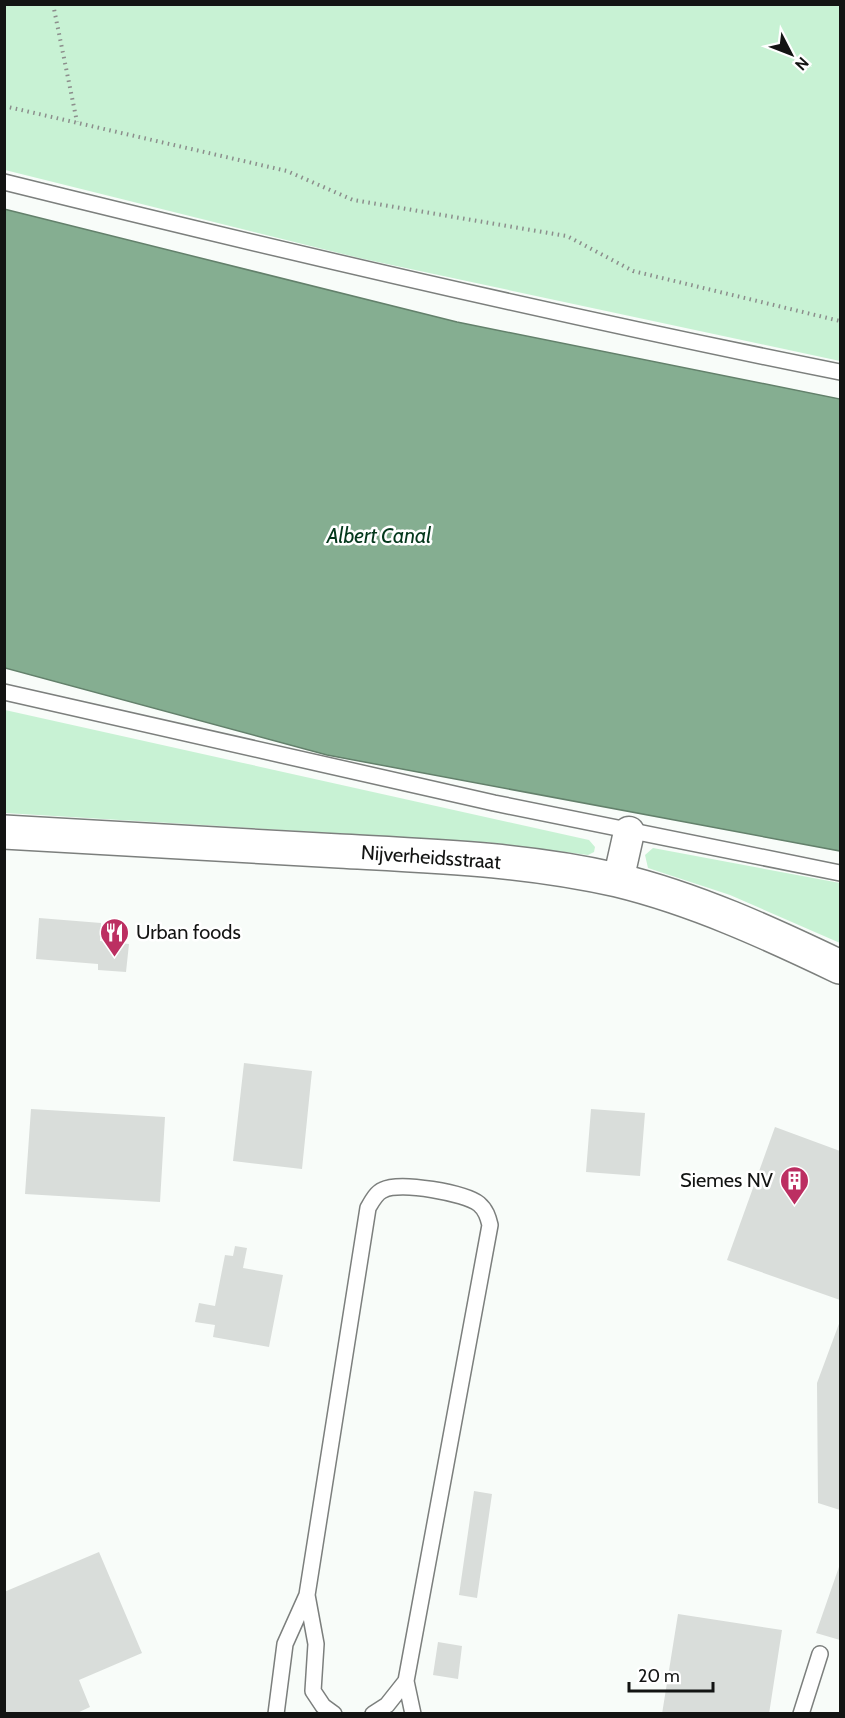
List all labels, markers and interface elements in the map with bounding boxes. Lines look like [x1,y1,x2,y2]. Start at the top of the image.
north arrow [761,24,821,84]
text: N [791,53,813,74]
water label: Albert Canal [326,523,431,548]
street label: Nijverheidsstraat [360,840,502,874]
restaurant icon: Urban foods [99,916,131,958]
place label: Urban foods [136,920,241,944]
building icon: Siemes NV [778,1164,810,1206]
place label: Siemes NV [680,1168,774,1192]
scale bar [629,1655,713,1693]
text: 20 m [638,1665,680,1687]

